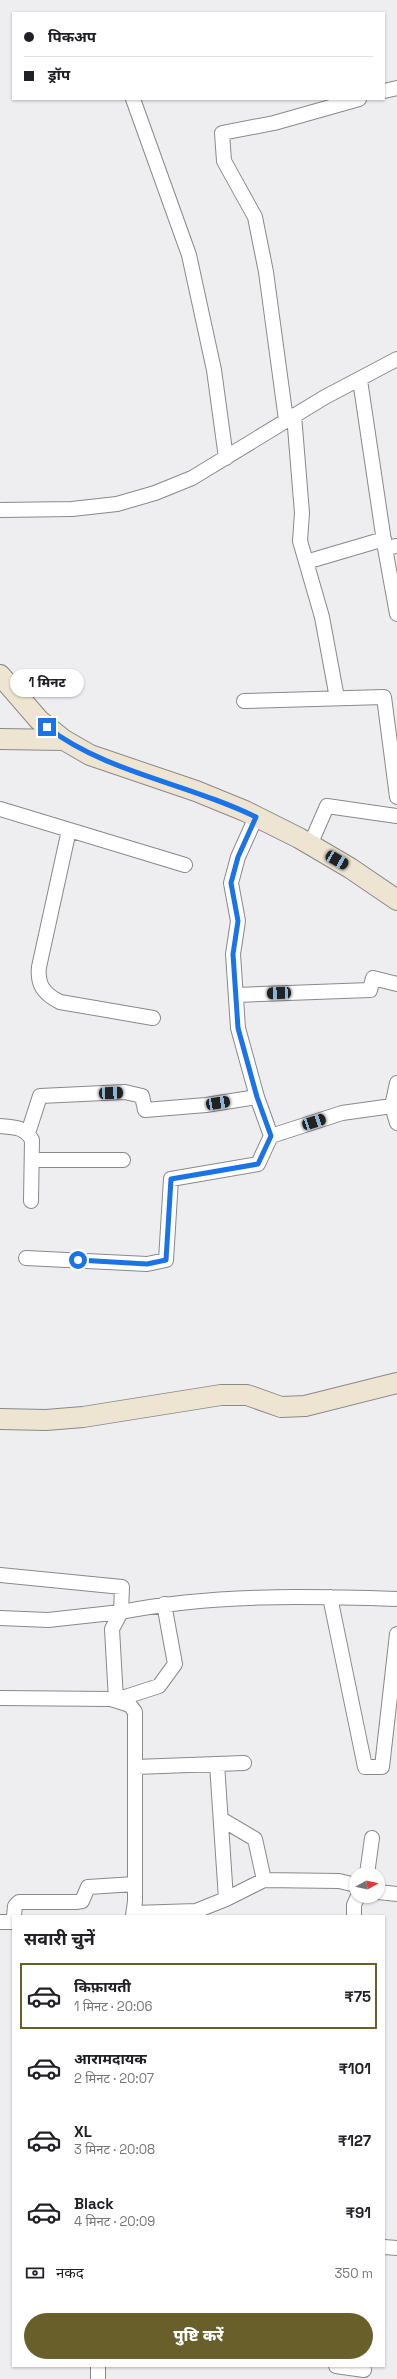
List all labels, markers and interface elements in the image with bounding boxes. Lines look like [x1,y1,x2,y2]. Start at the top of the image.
text: पिकअप [48,27,96,46]
text: ड्रॉप [48,65,70,84]
callout: 1 मिनट [10,669,84,697]
text: 1 मिनट [28,674,66,691]
route end [38,718,56,736]
car [324,849,350,871]
car [267,987,291,999]
car [99,1087,123,1099]
car [205,1095,231,1111]
car [301,1113,327,1131]
route start [69,1251,87,1269]
north arrow [349,1867,385,1903]
map controls [349,1867,385,1903]
text: सवारी चुनें [24,1927,95,1950]
text: किफ़ायती [74,1977,131,1996]
icon: car [26,1978,62,2014]
text: ₹75 [344,1987,371,2006]
text: 1 मिनट · 20:06 [74,1998,153,2015]
text: आरामदायक [74,2049,147,2068]
icon: car [26,2050,62,2086]
text: ₹101 [338,2059,371,2078]
text: 2 मिनट · 20:07 [74,2070,154,2087]
icon: car [26,2122,62,2158]
text: XL [74,2122,92,2141]
text: ₹127 [338,2131,371,2150]
text: 3 मिनट · 20:08 [74,2141,155,2158]
icon: car [26,2194,62,2230]
text: Black [74,2194,114,2213]
text: ₹91 [346,2203,371,2222]
text: 4 मिनट · 20:09 [74,2213,155,2230]
icon: cash [24,2262,46,2284]
text: नकद [56,2263,84,2282]
text: 350 m [335,2265,373,2282]
button: पुष्टि करें [24,2313,373,2359]

